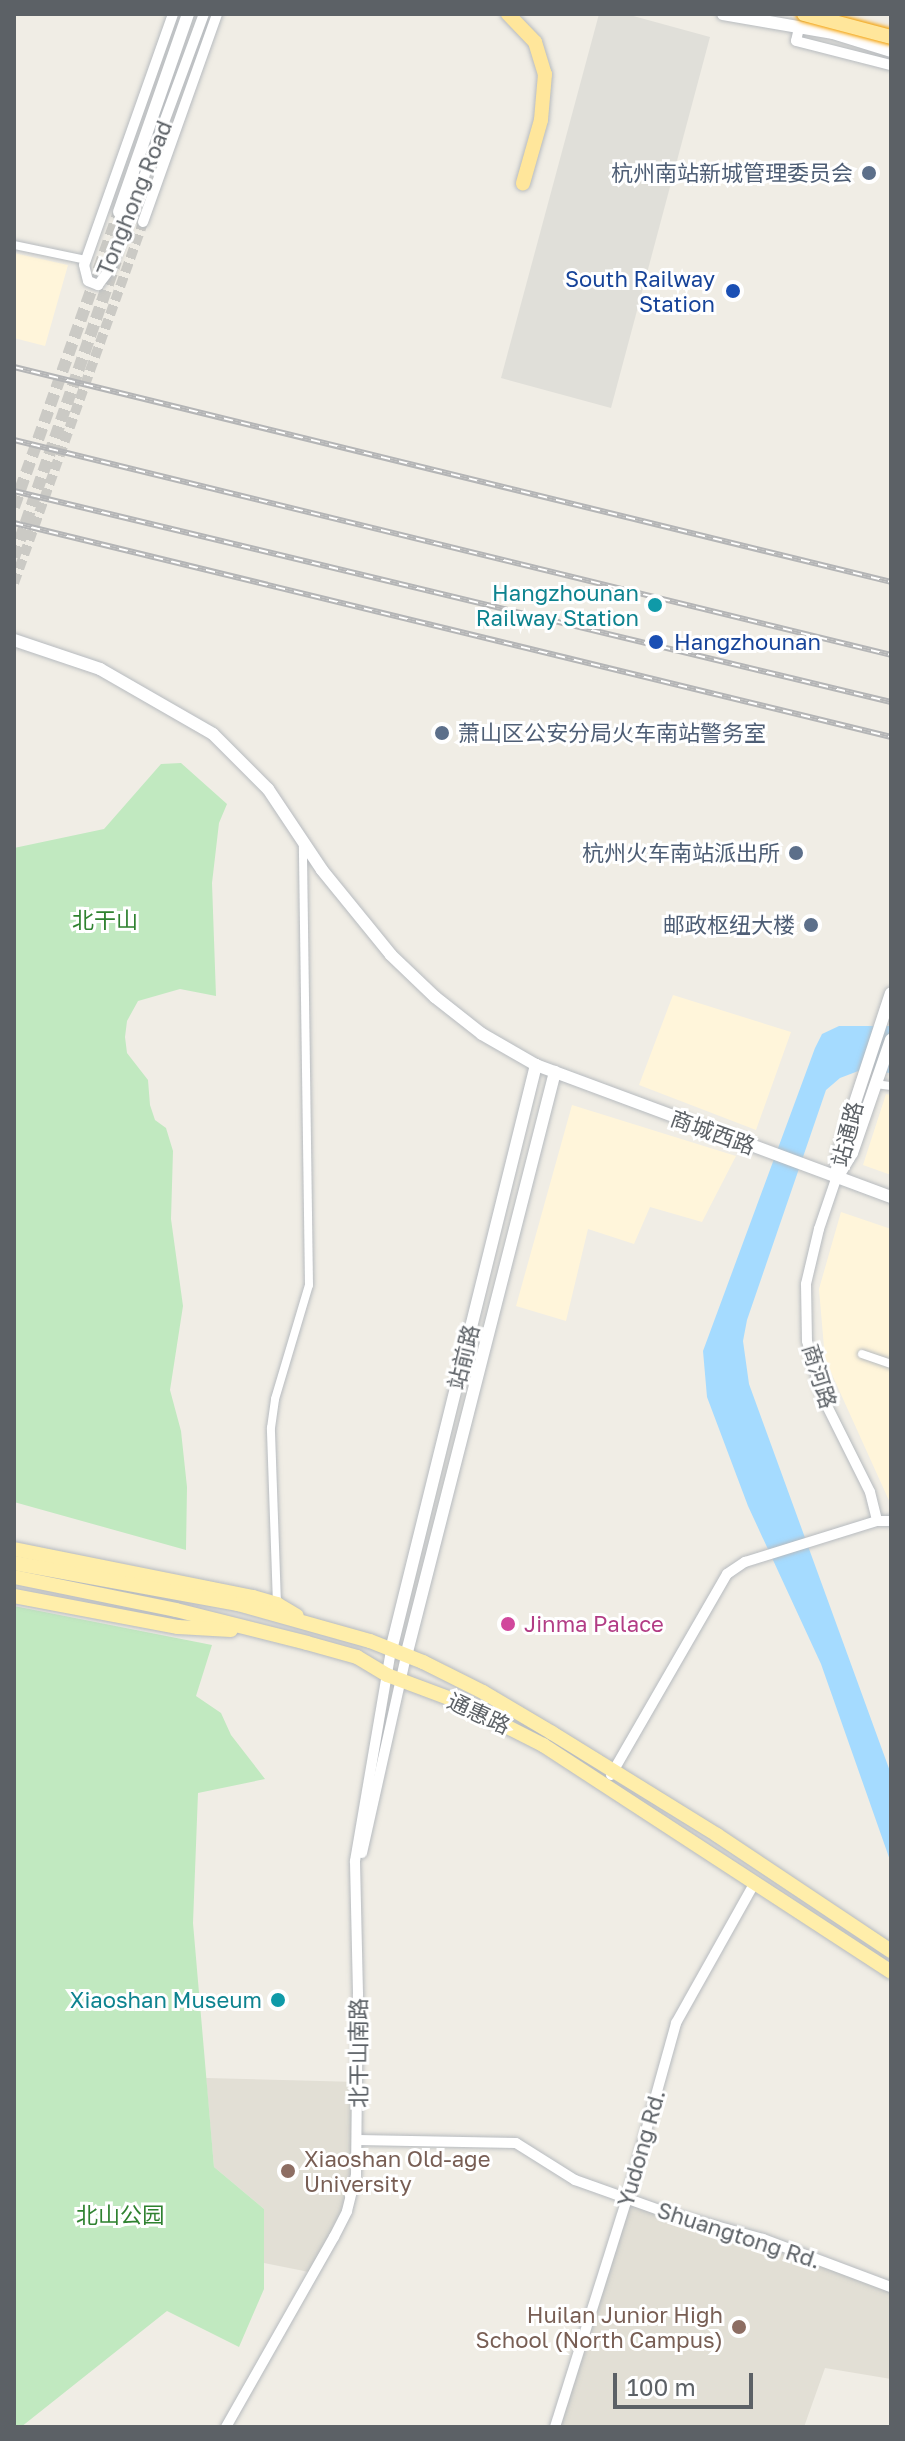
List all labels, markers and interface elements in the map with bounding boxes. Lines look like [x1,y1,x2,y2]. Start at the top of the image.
street label: Tonghong Road [91,117,177,279]
place label: 杭州南站新城管理委员会 [611,160,853,186]
marker: 杭州南站新城管理委员会 [860,164,878,182]
place label: South Railway Station [565,265,715,316]
marker: South Railway Station [722,280,744,302]
place label: Hangzhounan Railway Station [476,579,639,630]
marker: Hangzhounan Railway Station [646,596,664,614]
place label: Hangzhounan [674,629,821,655]
marker: Hangzhounan [645,631,667,653]
place label: 萧山区公安分局火车南站警务室 [458,720,766,746]
marker: 萧山区公安分局火车南站警务室 [433,724,451,742]
place label: 杭州火车南站派出所 [582,840,780,866]
marker: 杭州火车南站派出所 [787,844,805,862]
park label: 北干山 [72,907,138,933]
place label: 邮政枢纽大楼 [663,912,795,938]
marker: 邮政枢纽大楼 [802,916,820,934]
street label: 站通路 [826,1099,868,1169]
street label: 商城西路 [667,1105,759,1159]
street label: 站前路 [442,1322,484,1392]
street label: 商河路 [798,1341,842,1411]
place label: Jinma Palace [524,1611,664,1637]
marker: Jinma Palace [499,1615,517,1633]
street label: 通惠路 [444,1687,514,1739]
place label: Xiaoshan Museum [70,1987,262,2013]
marker: Xiaoshan Museum [269,1991,287,2009]
street label: 北干山南路 [345,1998,371,2108]
street label: Yudong Rd. [612,2087,670,2209]
place label: Xiaoshan Old-age University [304,2145,490,2196]
marker: Xiaoshan Old-age University [279,2162,297,2180]
street label: Shuangtong Rd. [654,2196,824,2274]
park label: 北山公园 [76,2202,164,2228]
place label: Huilan Junior High School (North Campus) [476,2301,723,2352]
marker: Huilan Junior High School (North Campus) [730,2318,748,2336]
scale bar [617,2357,757,2407]
text: 100 m [627,2372,696,2401]

